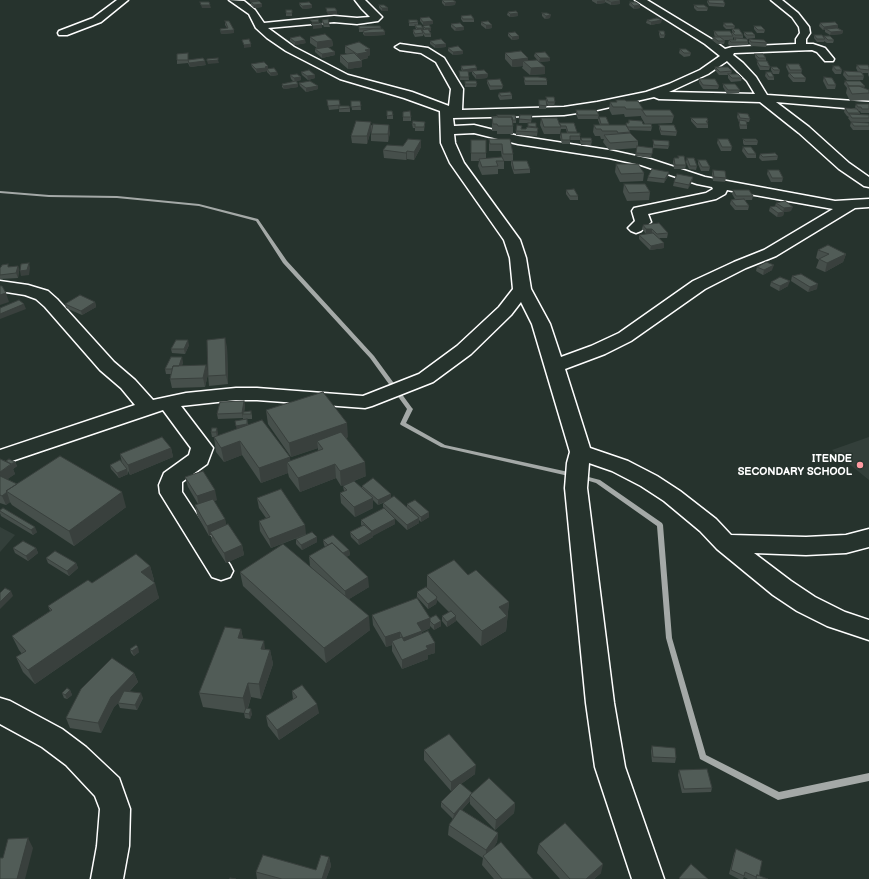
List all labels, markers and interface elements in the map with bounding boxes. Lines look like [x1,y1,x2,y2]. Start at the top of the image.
place label: ITENDE SECONDARY SCHOOL [738,452,852,478]
marker: ITENDE SECONDARY SCHOOL [855,460,865,470]

